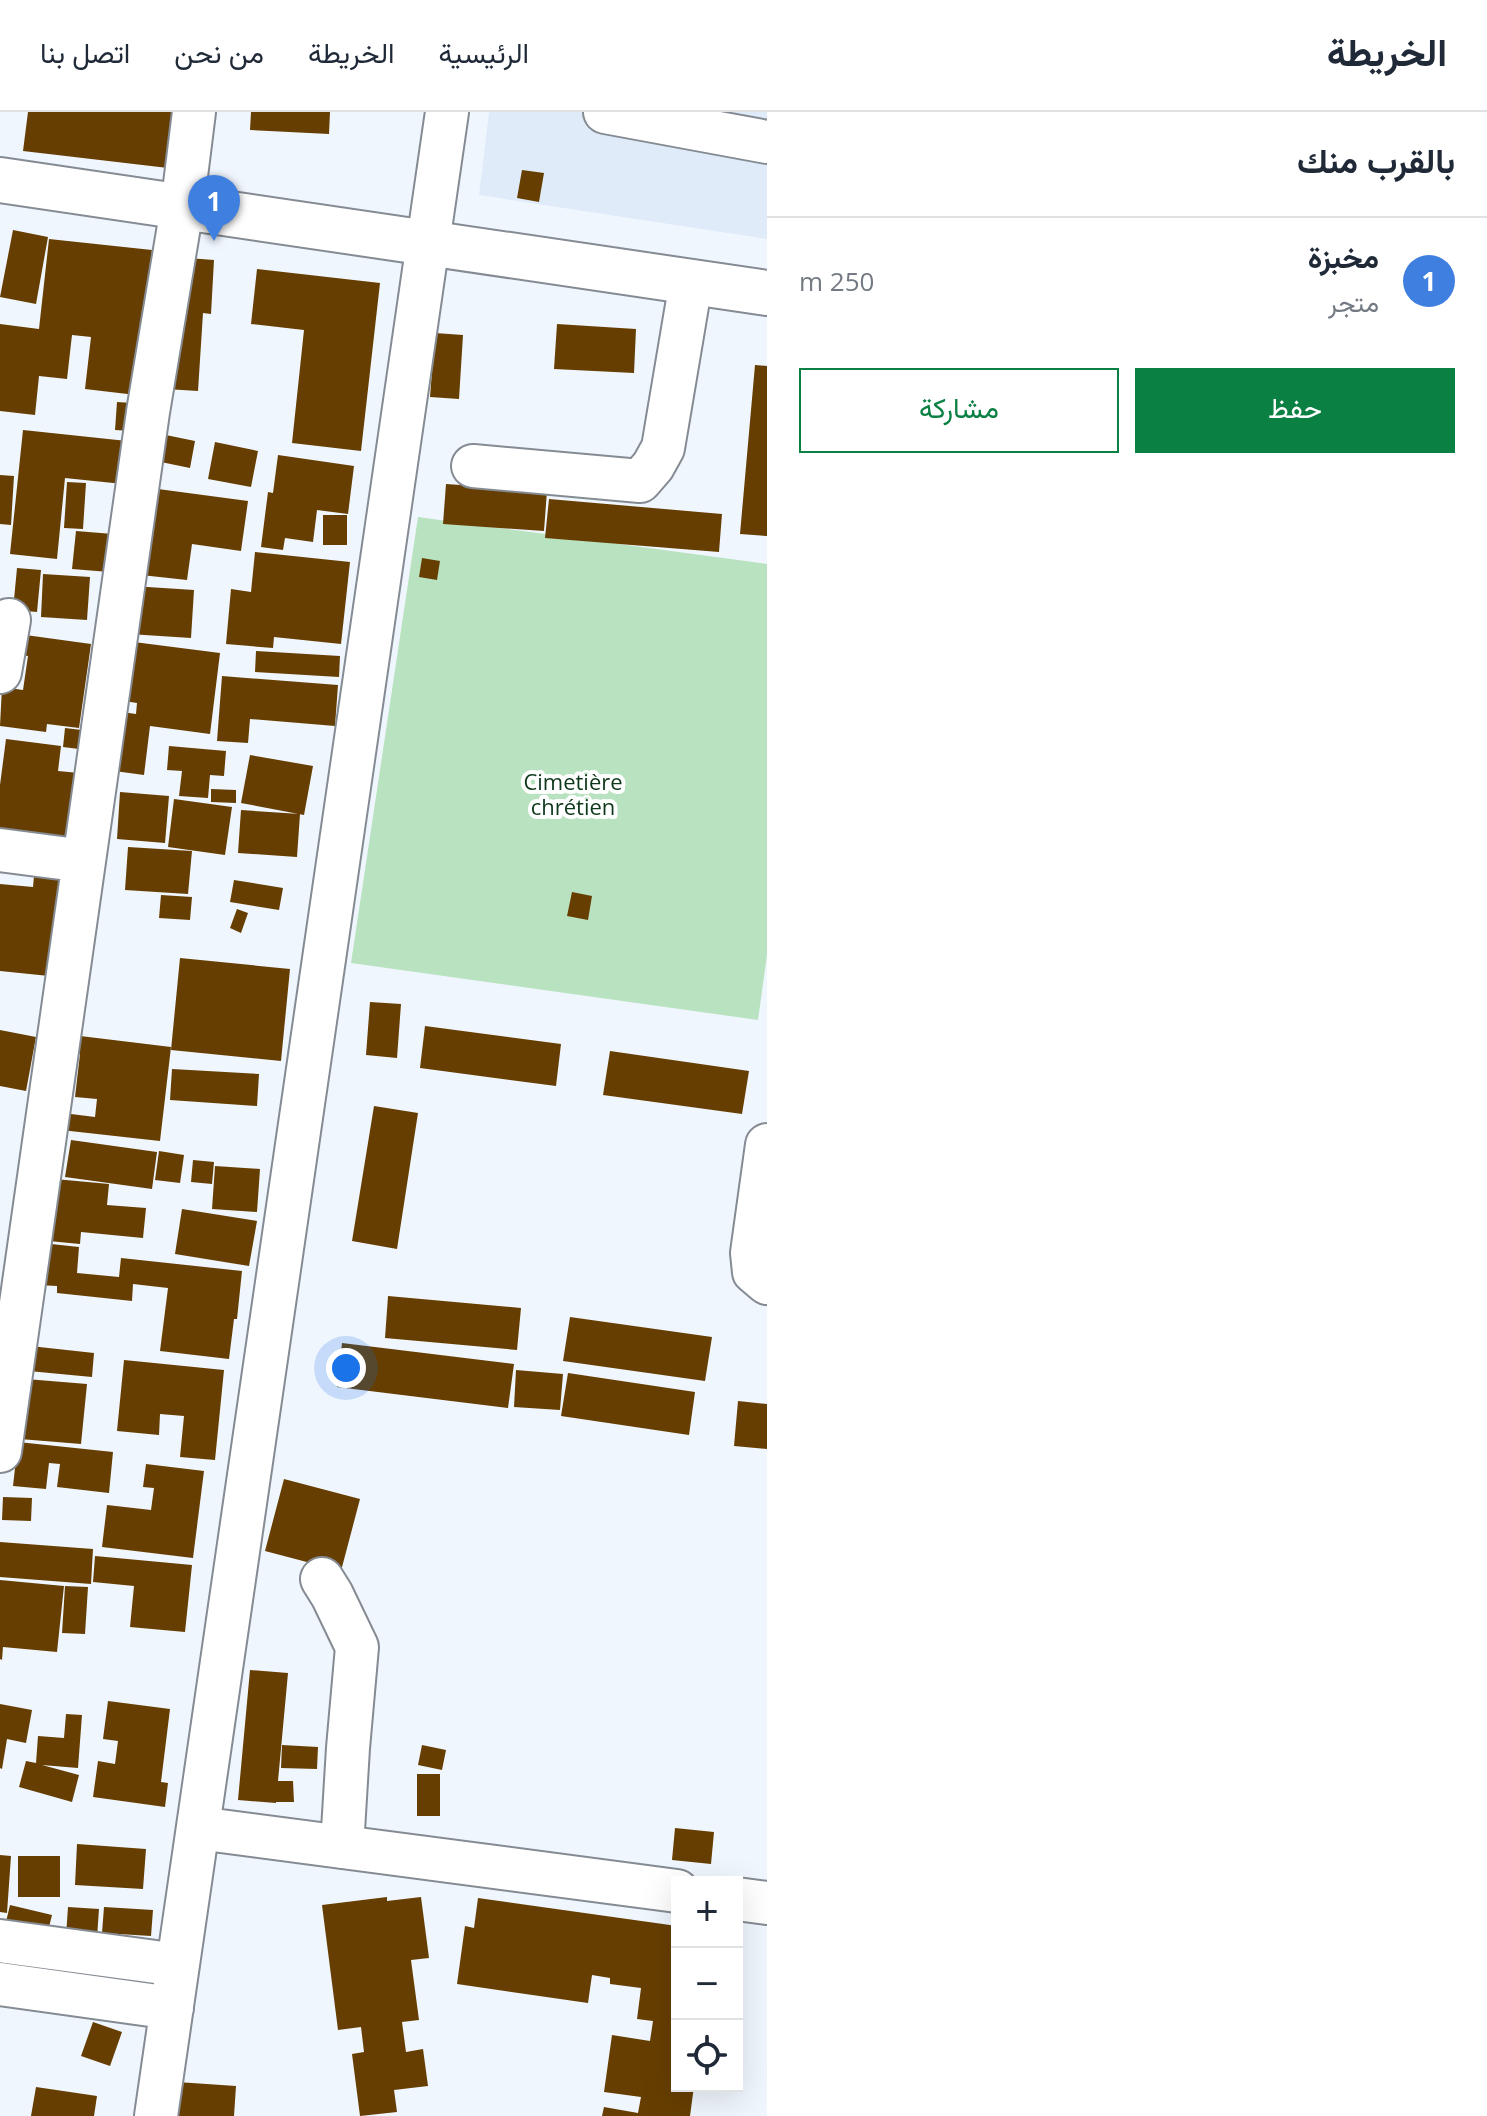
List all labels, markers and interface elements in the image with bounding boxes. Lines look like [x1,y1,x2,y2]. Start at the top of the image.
text: الخريطة [1327,25,1447,77]
text: اتصل بنا [40,33,130,71]
text: من نحن [174,33,264,71]
text: الخريطة [308,33,395,71]
text: الرئيسية [439,33,529,71]
text: بالقرب منك [1297,137,1455,183]
pin: 1 [188,175,240,241]
text: مخبزة [1308,236,1379,277]
text: 250 m [799,263,874,299]
text: 1 [1422,263,1436,299]
text: متجر [1328,284,1379,320]
button: مشاركة [799,368,1119,453]
button: حفظ [1135,368,1455,453]
park label: Cimetière chrétien [523,766,623,821]
your location [326,1348,366,1388]
map controls [671,1876,743,2092]
button: + [671,1876,743,1948]
button: − [671,1948,743,2020]
button: locate [671,2020,743,2092]

